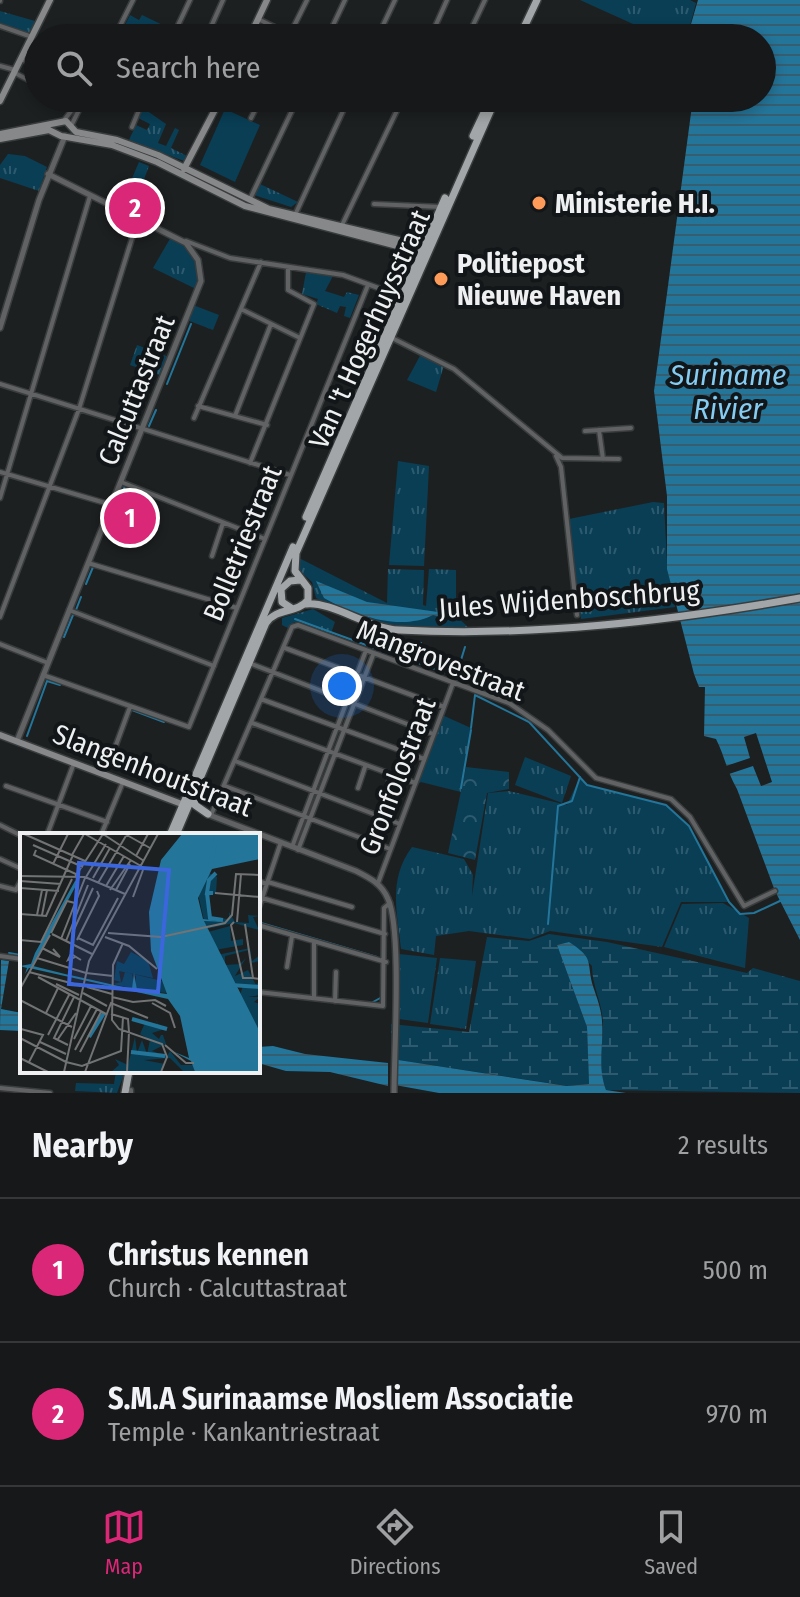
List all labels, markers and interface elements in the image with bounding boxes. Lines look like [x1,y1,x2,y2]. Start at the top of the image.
search box [24,24,776,112]
icon: search [52,46,96,90]
text: Search here [116,50,261,86]
pin: 2 [109,178,161,238]
place label: Ministerie H.I. [555,187,715,220]
marker: Ministerie H.I. [530,194,548,212]
street label: Van 't Hogerhuysstraat [302,204,437,454]
place label: Politiepost Nieuwe Haven [457,247,621,312]
marker: Politiepost Nieuwe Haven [432,270,450,288]
street label: Calcuttastraat [91,309,182,470]
water label: Suriname Rivier [669,357,786,427]
street label: Bolletriestraat [196,460,289,626]
pin: 1 [104,488,156,548]
street label: Jules Wijdenboschbrug [438,574,701,625]
street label: Mangrovestraat [352,613,531,708]
your location [322,666,362,706]
street label: Gronfolostraat [352,692,443,860]
street label: Slangenhoutstraat [49,717,258,824]
inset map [20,833,260,1073]
text: Nearby [32,1125,133,1166]
text: 2 results [678,1130,768,1161]
text: Christus kennen [108,1237,309,1273]
text: 1 [53,1255,64,1286]
text: 500 m [703,1255,768,1286]
text: Church · Calcuttastraat [108,1273,347,1304]
text: S.M.A Surinaamse Mosliem Associatie [108,1381,573,1417]
text: 2 [52,1399,64,1430]
text: 970 m [706,1399,768,1430]
text: Temple · Kankantriestraat [108,1417,379,1448]
tab: Map [102,1505,146,1580]
tab: Directions [350,1505,441,1580]
tab: Saved [644,1505,698,1580]

